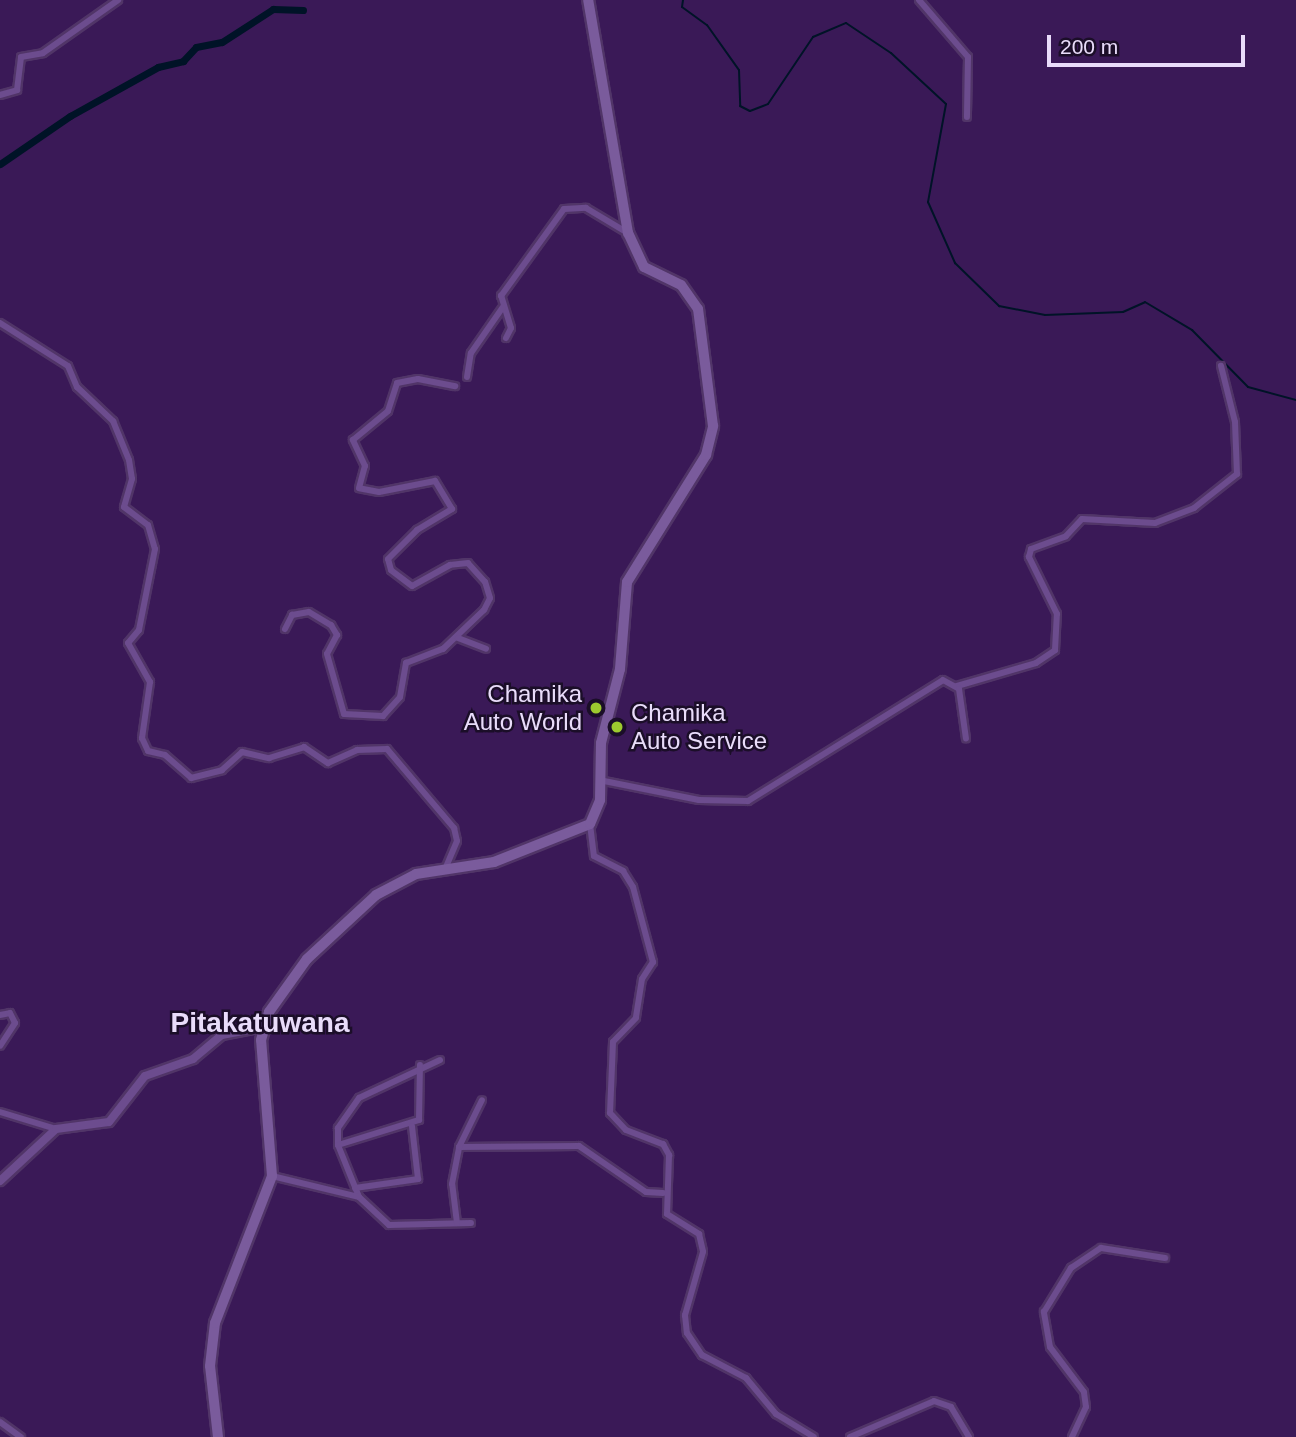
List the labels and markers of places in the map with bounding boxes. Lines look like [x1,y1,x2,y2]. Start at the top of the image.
place label: Chamika Auto World [464,680,582,736]
place label: Chamika Auto Service [631,699,767,755]
marker: Chamika Auto World [588,700,604,716]
marker: Chamika Auto Service [609,719,625,735]

